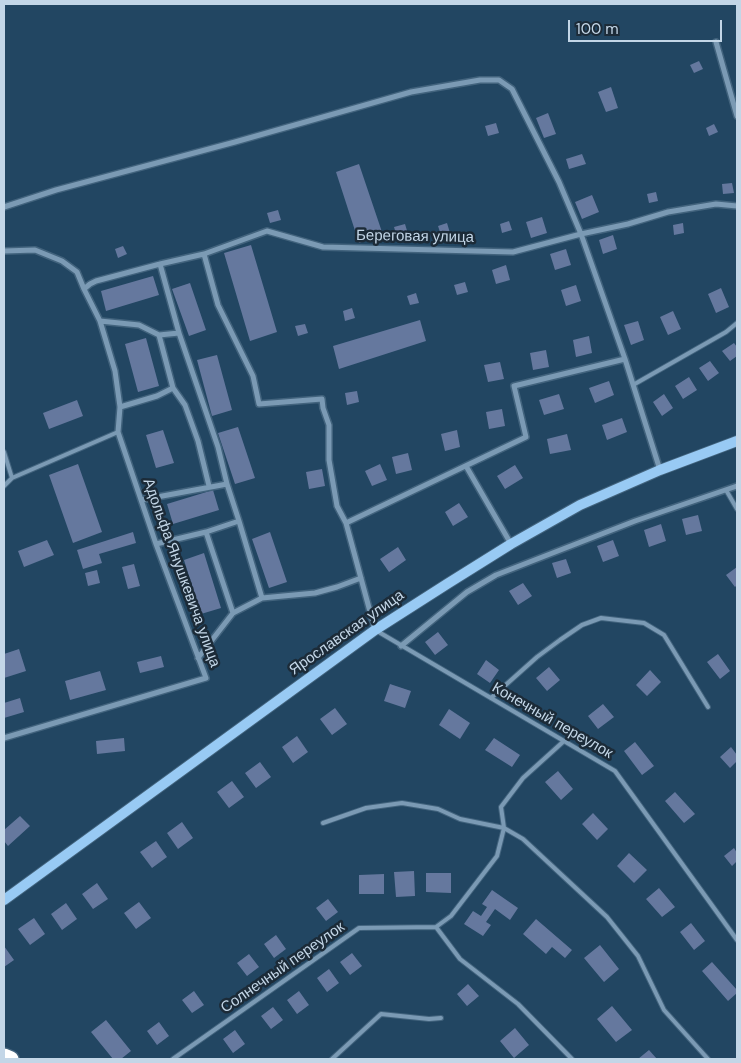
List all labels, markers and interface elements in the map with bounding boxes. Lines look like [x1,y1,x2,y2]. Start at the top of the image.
scale bar [571,10,725,42]
text: 100 m [576,19,619,39]
street label: Береговая улица [356,227,474,247]
street label: Адольфа Янушкевича улица [138,476,224,670]
street label: Ярославская улица [286,587,408,679]
street label: Конечный переулок [488,679,616,763]
street label: Солнечный переулок [218,918,348,1018]

